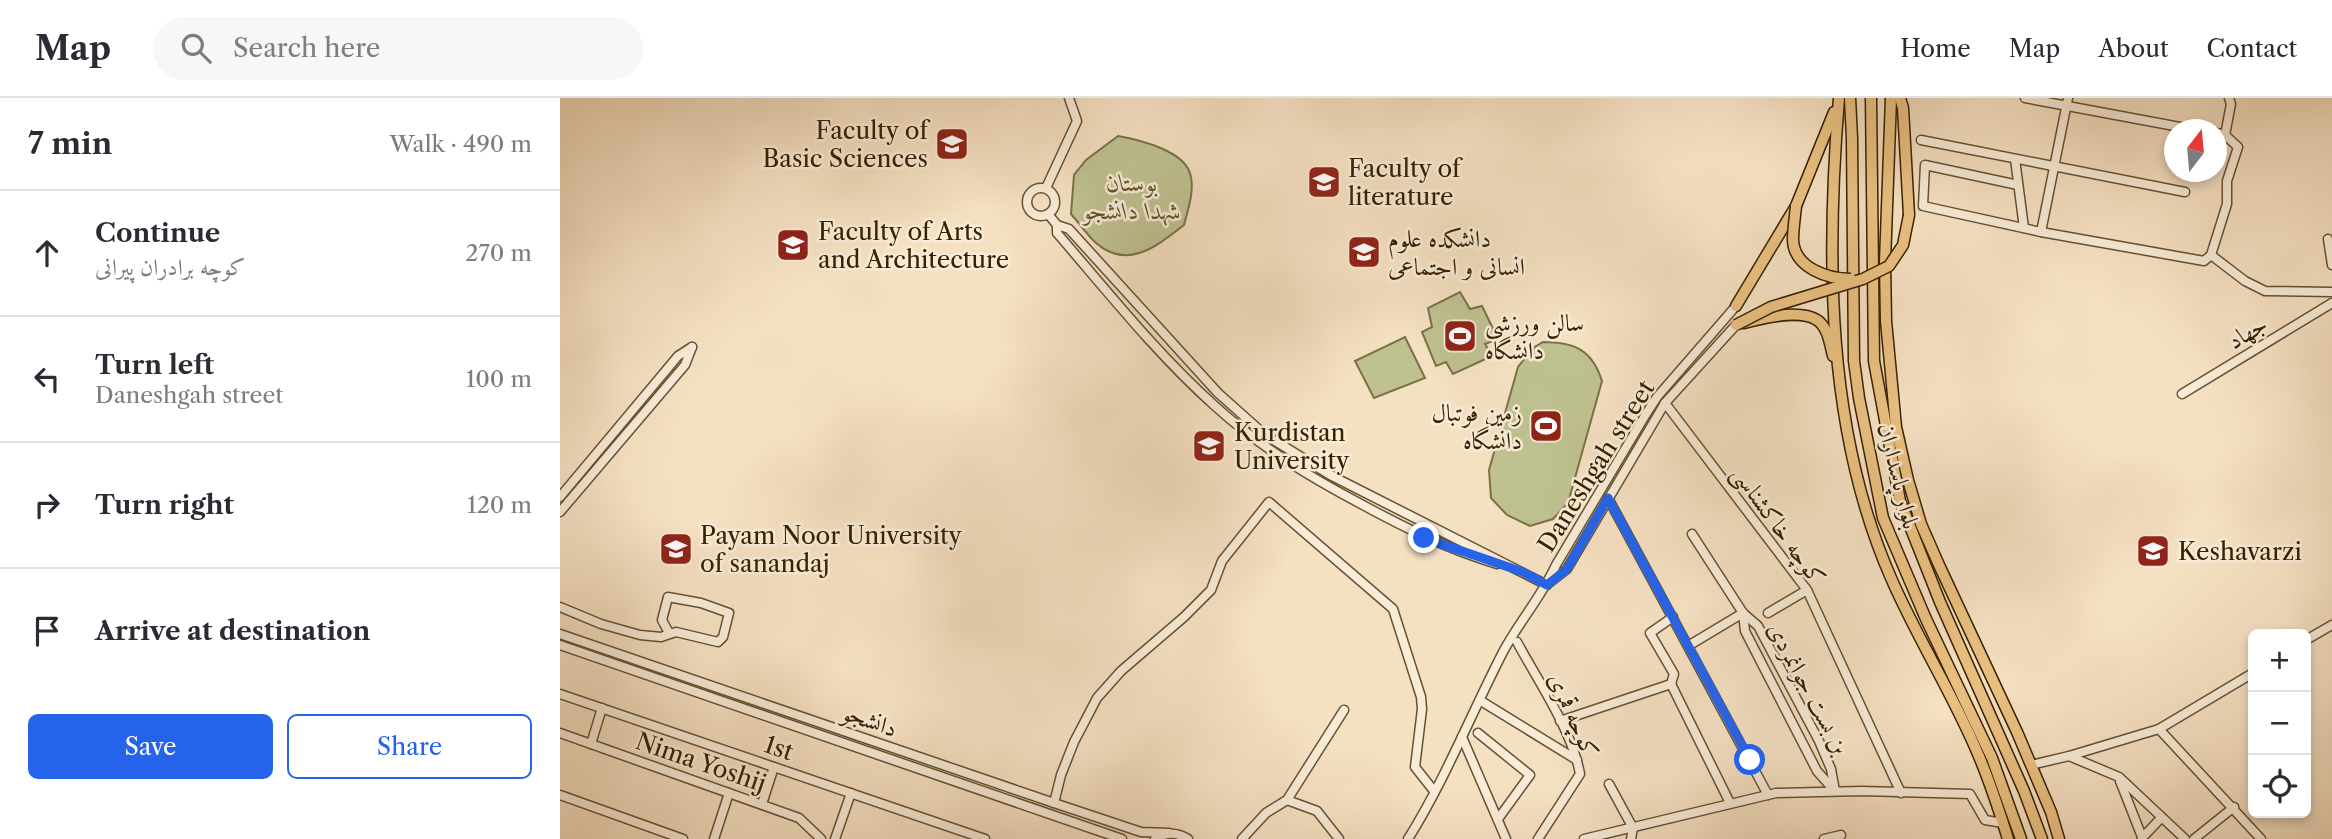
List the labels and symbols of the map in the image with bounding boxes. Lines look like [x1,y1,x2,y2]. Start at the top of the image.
place label: Faculty of Basic Sciences [763,116,930,173]
north arrow [2164,119,2227,182]
school or university icon: Faculty of Basic Sciences [933,125,971,163]
place label: Faculty of literature [1348,154,1463,211]
school or university icon: Faculty of literature [1305,163,1343,201]
park label: بوستان شهدا دانشجو [1082,168,1181,226]
place label: Faculty of Arts and Architecture [818,217,1009,274]
place label: دانشکده علوم انسانی و اجتماعی [1388,224,1525,281]
school or university icon: Faculty of Arts and Architecture [774,226,812,264]
school or university icon: دانشکده علوم انسانی و اجتماعی [1345,233,1383,271]
place label: سالن ورزشی دانشگاه [1485,308,1584,365]
street label: جهاد [2222,309,2272,355]
sports icon: سالن ورزشی دانشگاه [1441,317,1479,355]
street label: Daneshgah street [1532,375,1661,557]
place label: زمین فوتبال دانشگاه [1431,398,1522,455]
sports icon: زمین فوتبال دانشگاه [1527,407,1565,445]
place label: Kurdistan University [1234,418,1350,475]
street label: بلوار پاسداران [1869,420,1926,533]
school or university icon: Kurdistan University [1190,427,1228,465]
street label: کوچه خاکشناسی [1723,460,1832,592]
place label: Payam Noor University of sanandaj [700,521,962,578]
route end [1408,522,1439,553]
school or university icon: Payam Noor University of sanandaj [657,530,695,568]
school or university icon: Keshavarzi [2134,532,2172,570]
place label: Keshavarzi [2178,537,2302,566]
street label: بن بست جوانمردی [1761,617,1856,760]
street label: کوچه قمری [1540,668,1606,763]
street label: دانشجو [837,697,901,744]
street label: Nima Yoshij [632,726,770,798]
street label: 1st [761,730,798,767]
route start [1734,744,1765,775]

